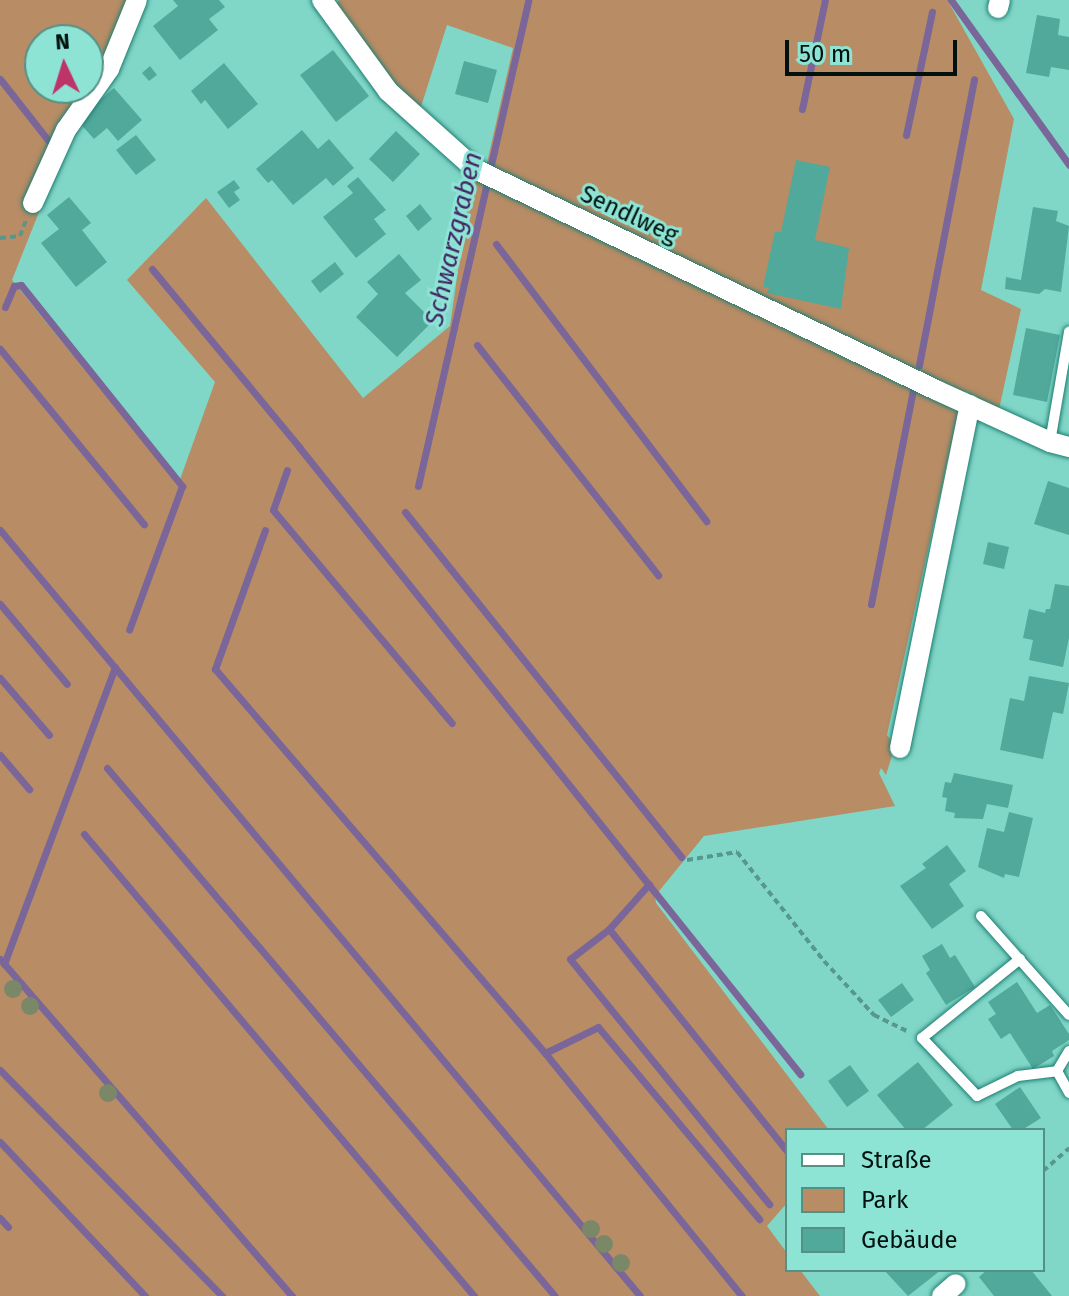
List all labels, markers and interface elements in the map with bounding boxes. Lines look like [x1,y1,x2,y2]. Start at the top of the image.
north arrow [24,24,104,104]
scale bar [789,24,961,74]
text: N [54,28,71,56]
text: 50 m [799,40,851,68]
water label: Schwarzgraben [419,149,489,329]
street label: Sendlweg [576,180,682,250]
legend [785,1128,1045,1272]
text: Straße [861,1146,932,1174]
text: Park [861,1186,908,1214]
text: Gebäude [861,1226,958,1254]

